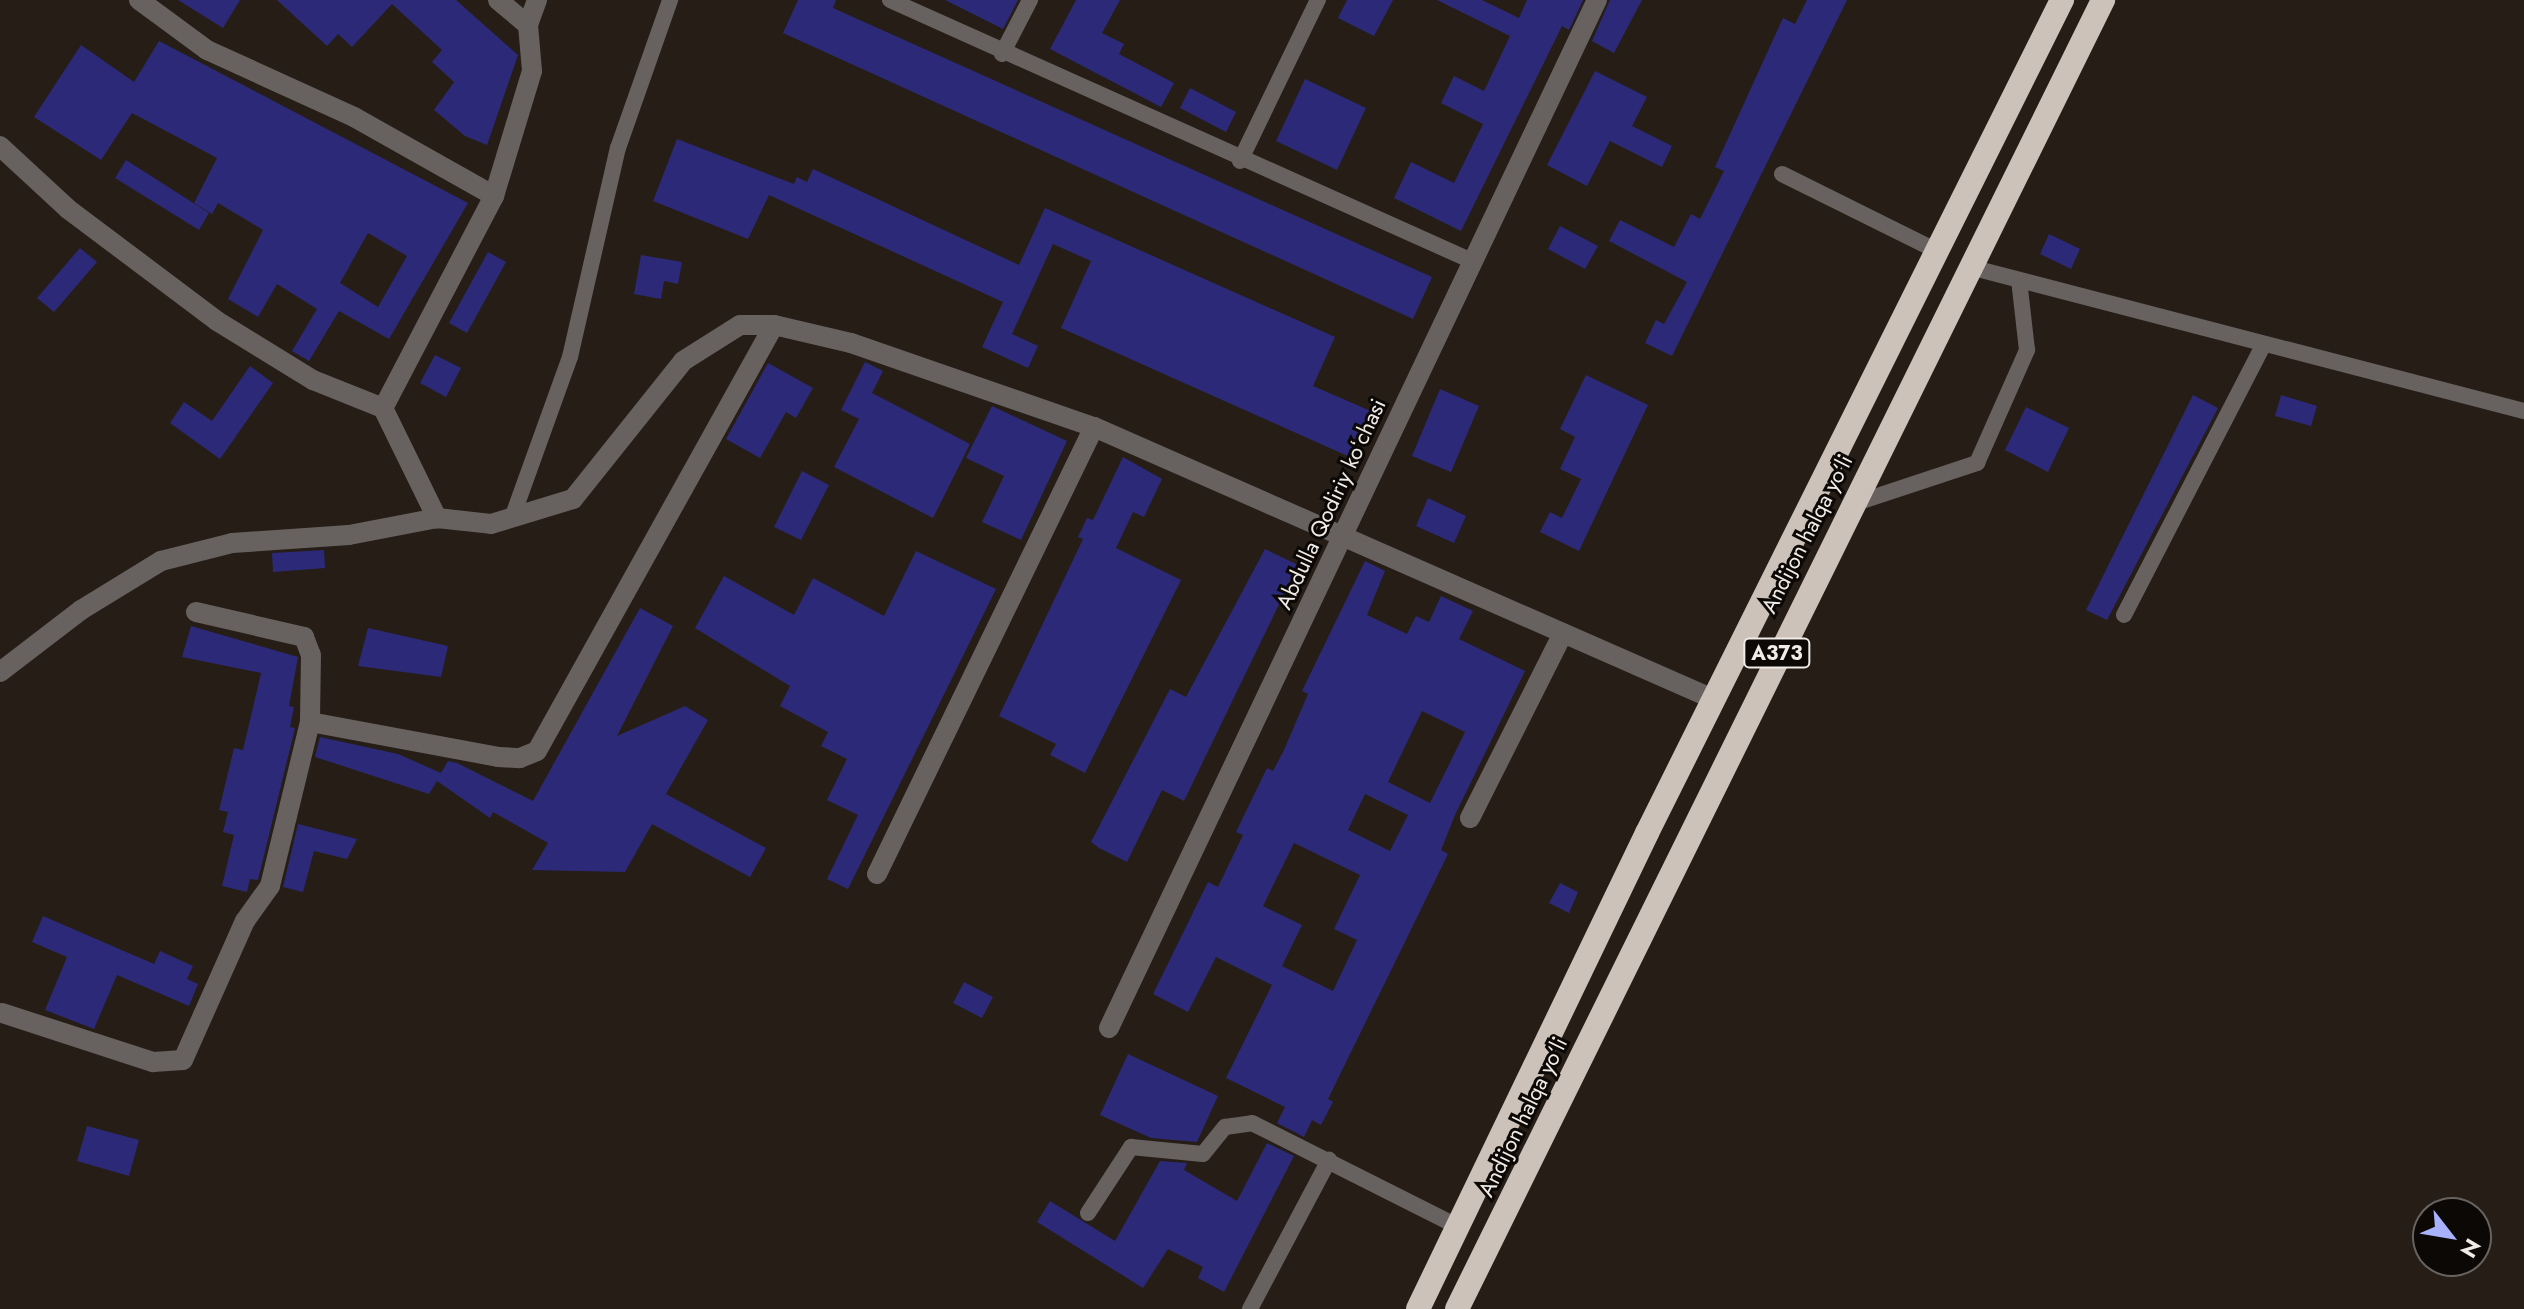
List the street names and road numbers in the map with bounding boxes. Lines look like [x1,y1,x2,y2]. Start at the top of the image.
street label: Abdulla Qodiriy koʻchasi [1271,395,1391,613]
street label: Andijon halqa yo‘li [1756,450,1858,618]
road number: A373 [1743,637,1811,669]
street label: Andijon halqa yo‘li [1473,1033,1573,1201]

